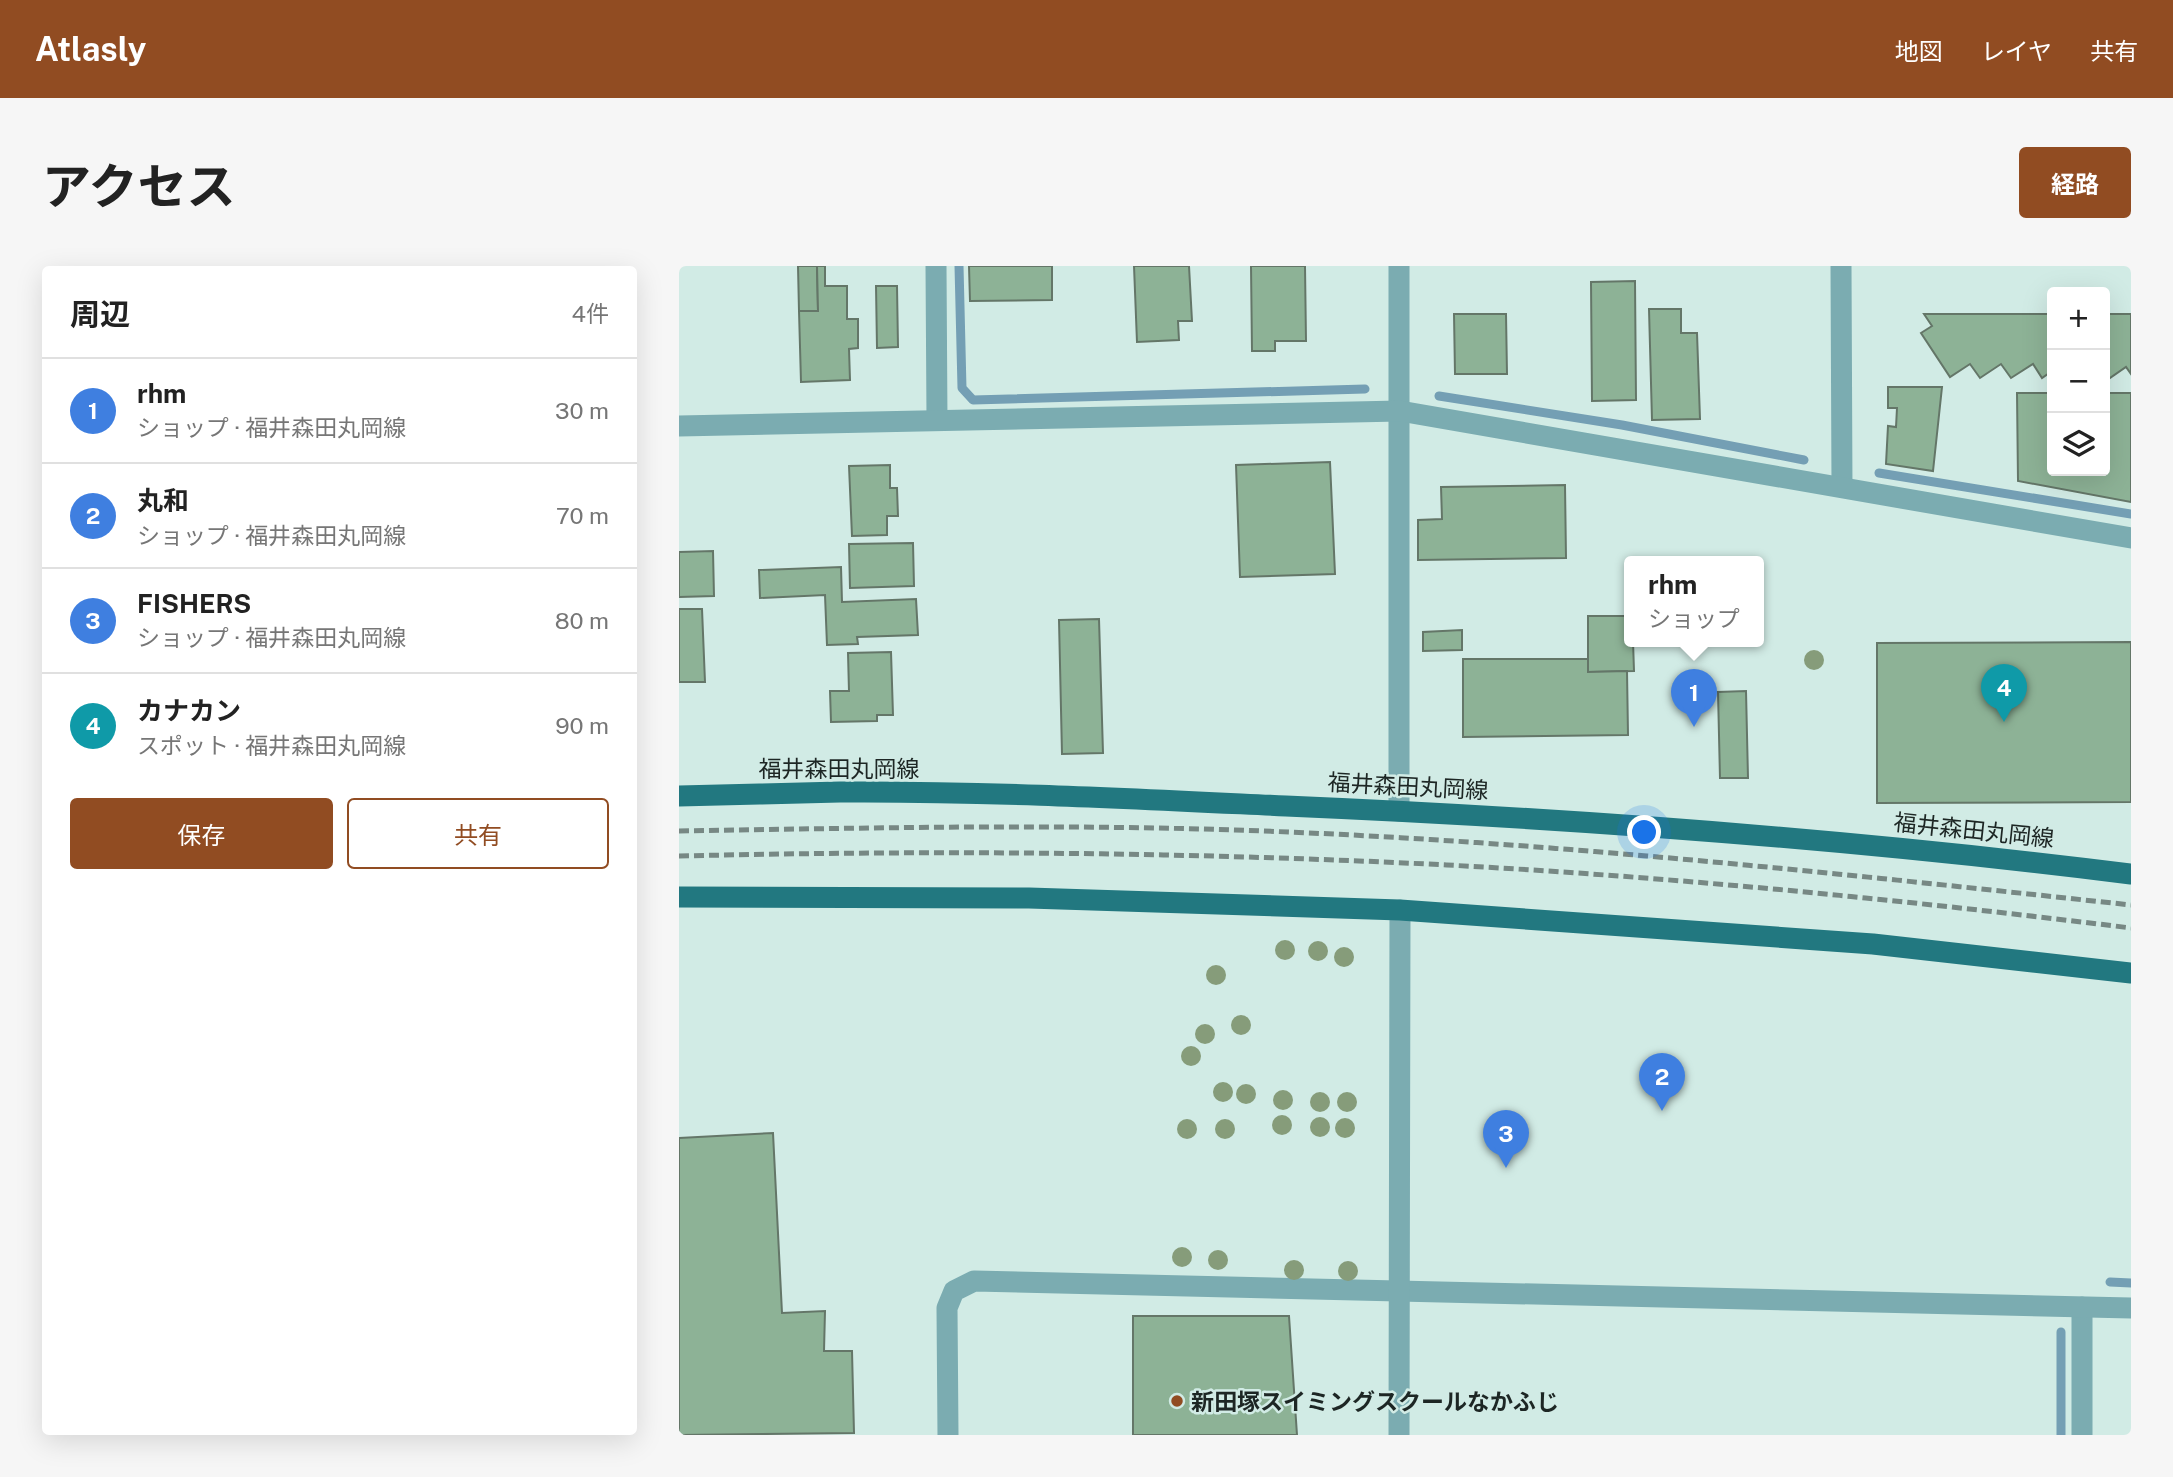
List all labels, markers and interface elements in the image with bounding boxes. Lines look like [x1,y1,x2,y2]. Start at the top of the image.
text: Atlasly [35,30,146,68]
text: 地図 [1895,37,1943,65]
text: レイヤ [1981,37,2052,65]
text: 共有 [2090,37,2138,65]
button: 経路 [2019,147,2131,218]
text: アクセス [42,157,236,215]
map controls [2047,287,2110,476]
button: + [2047,287,2110,350]
text: 周辺 [70,296,130,332]
text: 4件 [572,300,609,327]
button: − [2047,350,2110,413]
text: rhm [137,378,186,409]
text: 1 [88,397,98,424]
text: 30 m [555,397,609,424]
button: layers [2047,413,2110,476]
text: ショップ · 福井森田丸岡線 [137,414,406,441]
text: 丸和 [137,485,189,516]
text: 2 [86,502,100,529]
text: 70 m [556,502,609,529]
text: ショップ · 福井森田丸岡線 [137,522,406,549]
popup [1624,556,1764,647]
text: rhm [1648,569,1697,600]
text: FISHERS [137,588,251,619]
text: ショップ [1648,605,1740,632]
text: 3 [85,607,101,634]
text: 80 m [555,607,609,634]
text: ショップ · 福井森田丸岡線 [137,624,406,651]
pin: 4 [1981,664,2027,722]
pin: 1 [1671,669,1717,727]
text: カナカン [137,695,241,726]
text: 4 [85,712,101,739]
text: 90 m [555,712,609,739]
text: スポット · 福井森田丸岡線 [137,732,406,759]
street label: 福井森田丸岡線 [759,755,920,782]
street label: 福井森田丸岡線 [1327,768,1489,804]
button: 保存 [70,798,333,869]
button: 共有 [347,798,609,869]
street label: 福井森田丸岡線 [1893,808,2055,852]
your location [1627,815,1661,849]
pin: 2 [1639,1053,1685,1111]
pin: 3 [1483,1110,1529,1168]
place label: 新田塚スイミングスクールなかふじ [1191,1388,1559,1415]
marker: 新田塚スイミングスクールなかふじ [1169,1393,1185,1409]

